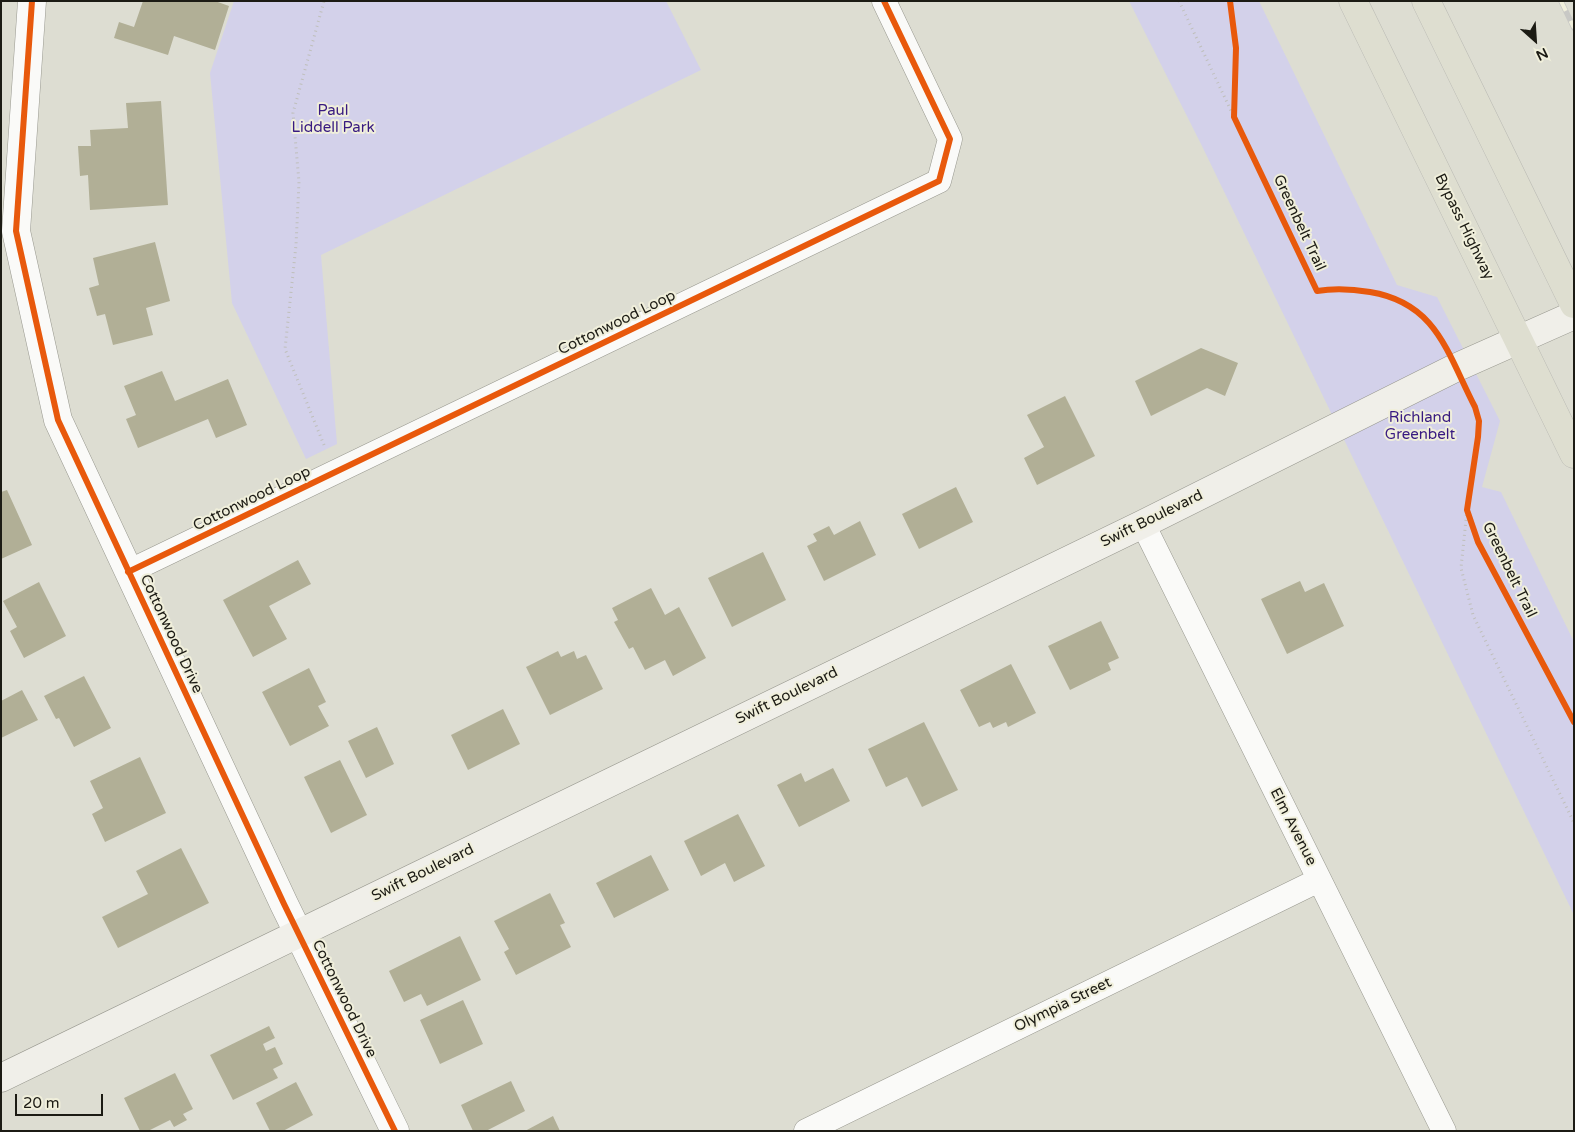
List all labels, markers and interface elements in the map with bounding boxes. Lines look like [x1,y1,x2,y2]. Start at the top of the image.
north arrow [1510,15,1560,65]
text: N [1533,44,1551,64]
park label: Paul Liddell Park [291,102,375,137]
street label: Bypass Highway [1430,171,1498,283]
street label: Greenbelt Trail [1269,172,1329,274]
street label: Cottonwood Loop [555,287,679,359]
park label: Richland Greenbelt [1385,409,1455,444]
street label: Cottonwood Loop [190,463,314,535]
street label: Swift Boulevard [1098,486,1206,552]
street label: Greenbelt Trail [1478,519,1540,621]
street label: Cottonwood Drive [136,572,206,696]
street label: Swift Boulevard [733,663,841,729]
street label: Elm Avenue [1266,785,1320,869]
street label: Swift Boulevard [369,840,477,906]
street label: Cottonwood Drive [308,937,380,1061]
street label: Olympia Street [1011,974,1115,1036]
scale bar [18,1084,105,1116]
text: 20 m [23,1094,60,1112]

